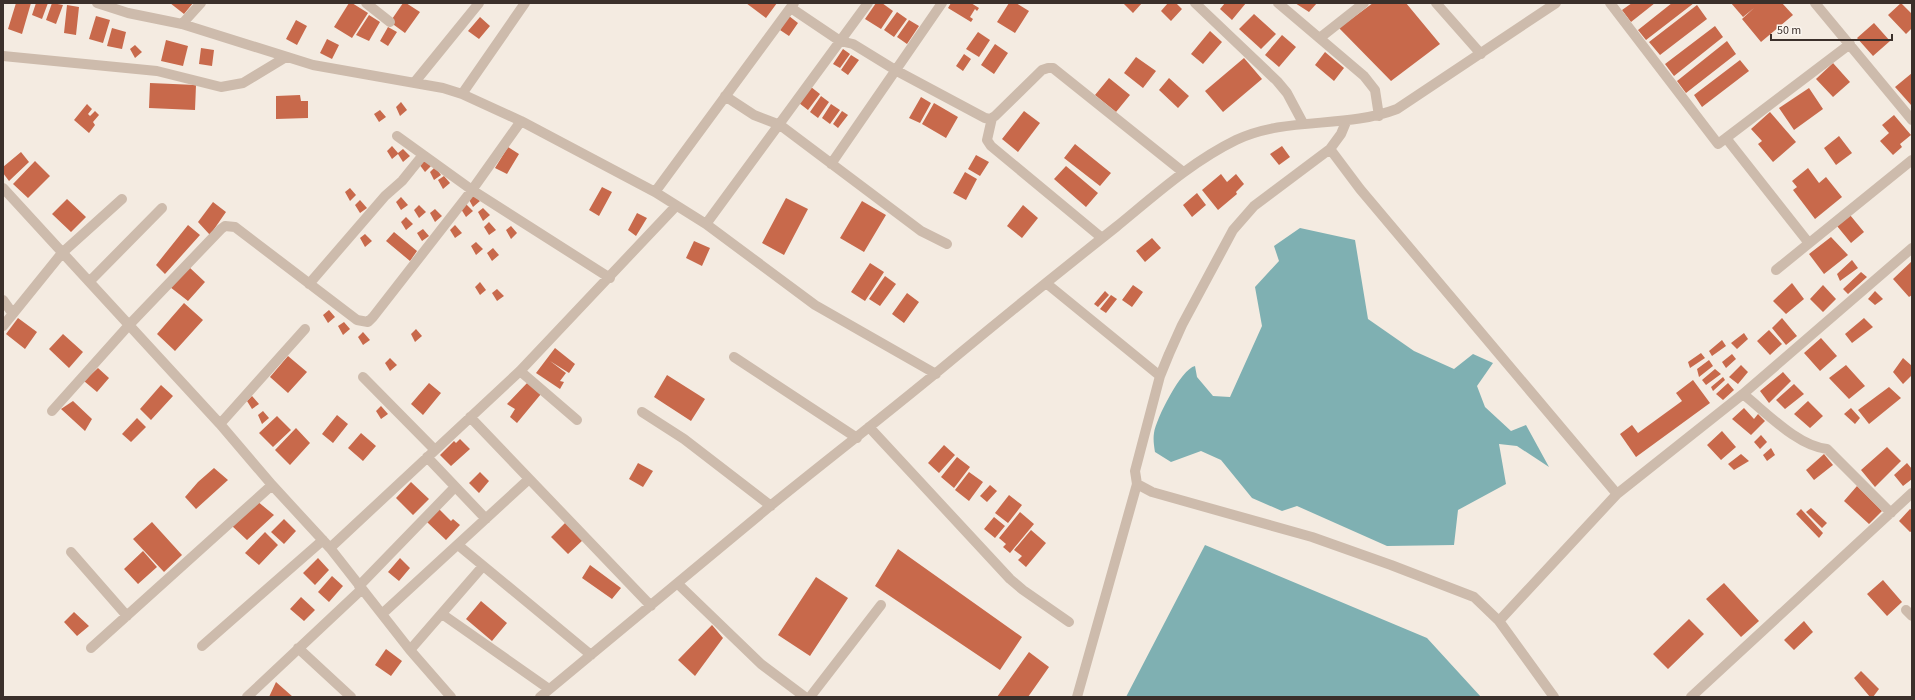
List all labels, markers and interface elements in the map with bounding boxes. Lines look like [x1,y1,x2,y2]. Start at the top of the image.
scale bar [1771,16,1892,42]
text: 50 m [1777,22,1801,39]

